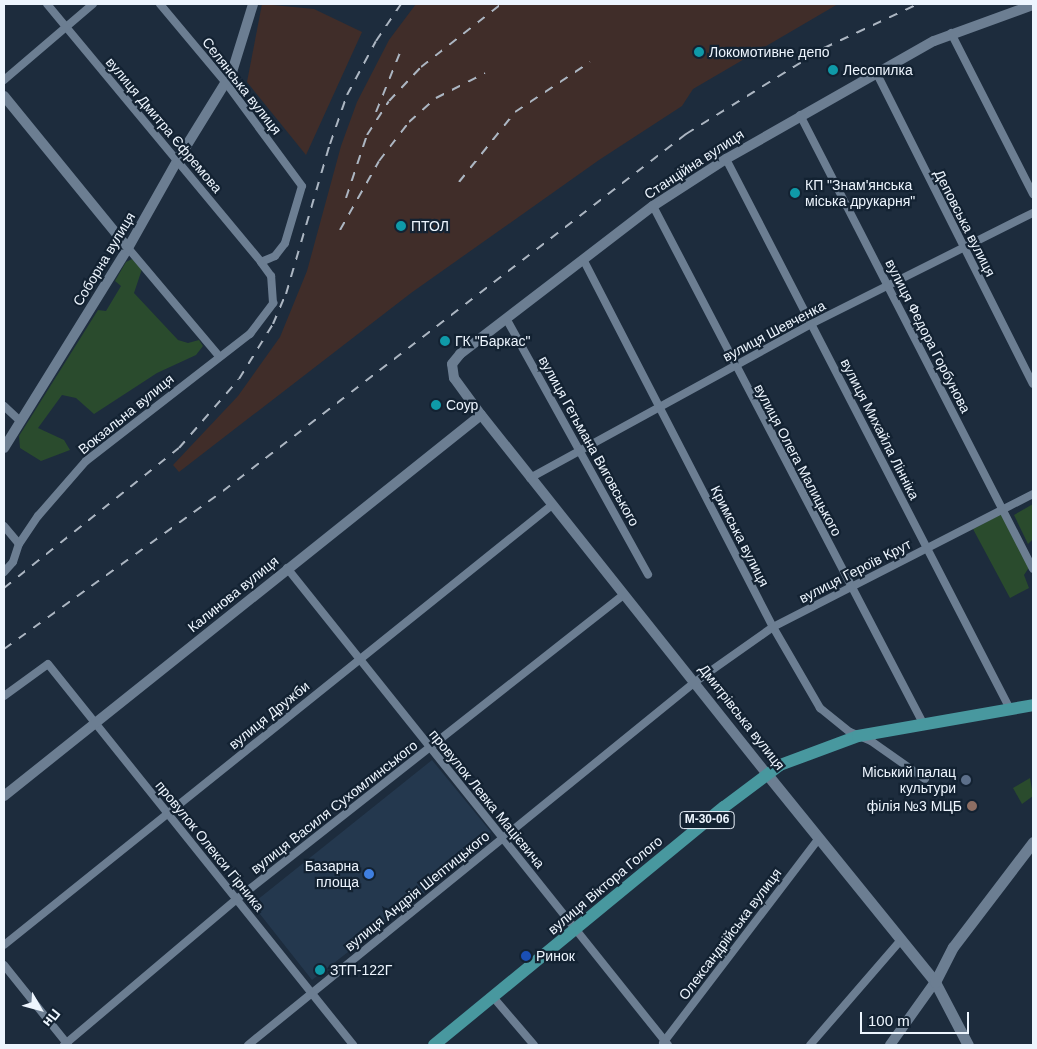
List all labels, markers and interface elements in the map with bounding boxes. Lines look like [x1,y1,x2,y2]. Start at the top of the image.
street label: Селянська вулиця [199,34,285,138]
place label: Локомотивне депо [709,44,830,60]
marker: Локомотивне депо [693,46,705,58]
street label: вулиця Дмитра Єфремова [102,54,226,196]
place label: Лесопилка [843,62,913,78]
marker: Лесопилка [827,64,839,76]
street label: Станційна вулиця [641,125,747,203]
street label: Деповська вулиця [931,167,999,279]
place label: КП "Знам'янська міська друкарня" [805,177,915,210]
marker: КП "Знам'янська міська друкарня" [789,187,801,199]
street label: Соборна вулиця [69,209,139,309]
place label: ПТОЛ [411,218,449,234]
marker: ПТОЛ [395,220,407,232]
street label: вулиця Федора Горбунова [882,256,974,416]
street label: вулиця Шевченка [720,297,828,365]
place label: ГК "Баркас" [455,333,531,349]
marker: ГК "Баркас" [439,335,451,347]
street label: вулиця Гетьмана Виговського [535,353,643,529]
street label: вулиця Михайла Лінніка [837,356,923,502]
street label: Вокзальна вулиця [75,370,177,458]
street label: вулиця Олега Малицького [751,381,845,539]
place label: Соур [446,397,478,413]
marker: Соур [430,399,442,411]
street label: Кримська вулиця [707,483,773,589]
street label: вулиця Героїв Крут [796,535,914,607]
street label: Калинова вулиця [184,552,282,636]
street label: Дмитрівська вулиця [696,661,788,773]
street label: вулиця Дружби [225,677,313,753]
street label: провулок Левка Мацієвича [426,726,548,872]
street label: вулиця Василя Сухомлинського [247,737,421,877]
place label: Міський палац культури [862,764,956,796]
marker: Міський палац культури [960,774,972,786]
street label: провулок Олекси Гірника [152,777,268,915]
place label: філія №3 МЦБ [867,798,962,814]
marker: філія №3 МЦБ [966,800,978,812]
road number: М-30-06 [680,810,734,830]
street label: вулиця Андрія Шептицького [341,827,493,955]
street label: вулиця Віктора Голого [544,832,666,938]
place label: Базарна площа [305,858,359,890]
street label: Олександрійська вулиця [675,865,785,1003]
marker: Базарна площа [363,868,375,880]
place label: Ринок [536,948,575,964]
marker: Ринок [520,950,532,962]
place label: ЗТП-122Г [330,962,392,978]
marker: ЗТП-122Г [314,964,326,976]
north arrow [15,984,65,1034]
scale bar [862,1002,971,1034]
text: Пн [40,1006,64,1030]
text: 100 m [868,1012,910,1029]

